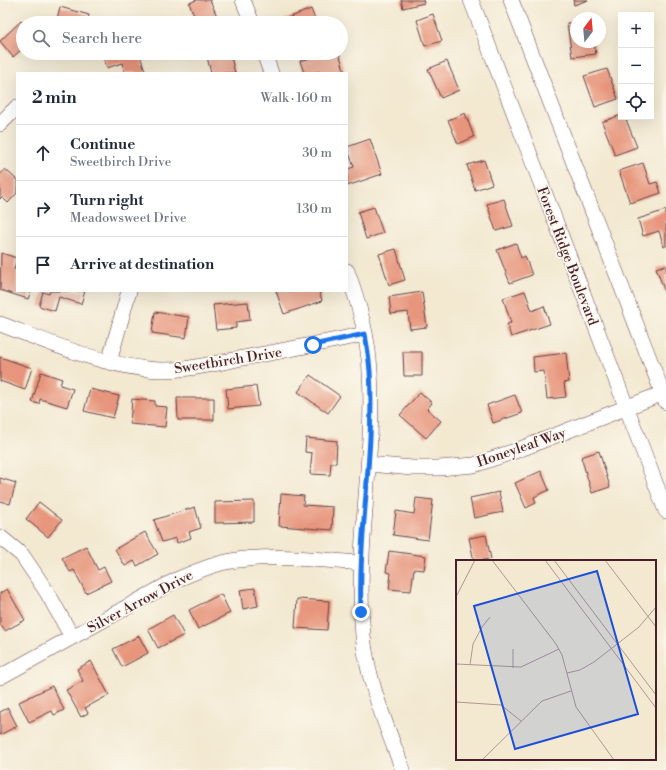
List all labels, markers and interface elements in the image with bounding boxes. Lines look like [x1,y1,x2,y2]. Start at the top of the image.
north arrow [570,12,606,48]
map controls [618,12,654,120]
button: + [618,12,654,48]
search box [16,16,348,60]
icon: search [30,27,52,49]
text: Search here [62,29,142,48]
button: − [618,48,654,84]
button: locate [618,84,654,120]
text: 2 min [32,87,77,109]
text: Walk · 160 m [261,90,332,106]
text: Continue [70,135,135,154]
icon: ahead [32,142,54,164]
text: 30 m [302,145,332,161]
text: Sweetbirch Drive [70,154,171,170]
street label: Forest Ridge Boulevard [532,184,602,328]
text: Turn right [70,191,144,210]
icon: right [32,198,54,220]
text: 130 m [297,201,332,217]
text: Meadowsweet Drive [70,210,187,226]
icon: arrive [32,254,54,276]
text: Arrive at destination [70,255,214,274]
route start [304,336,322,354]
street label: Sweetbirch Drive [173,344,283,378]
street label: Honeyleaf Way [474,424,568,472]
inset map [456,560,656,760]
street label: Silver Arrow Drive [84,566,196,637]
route end [352,603,370,621]

